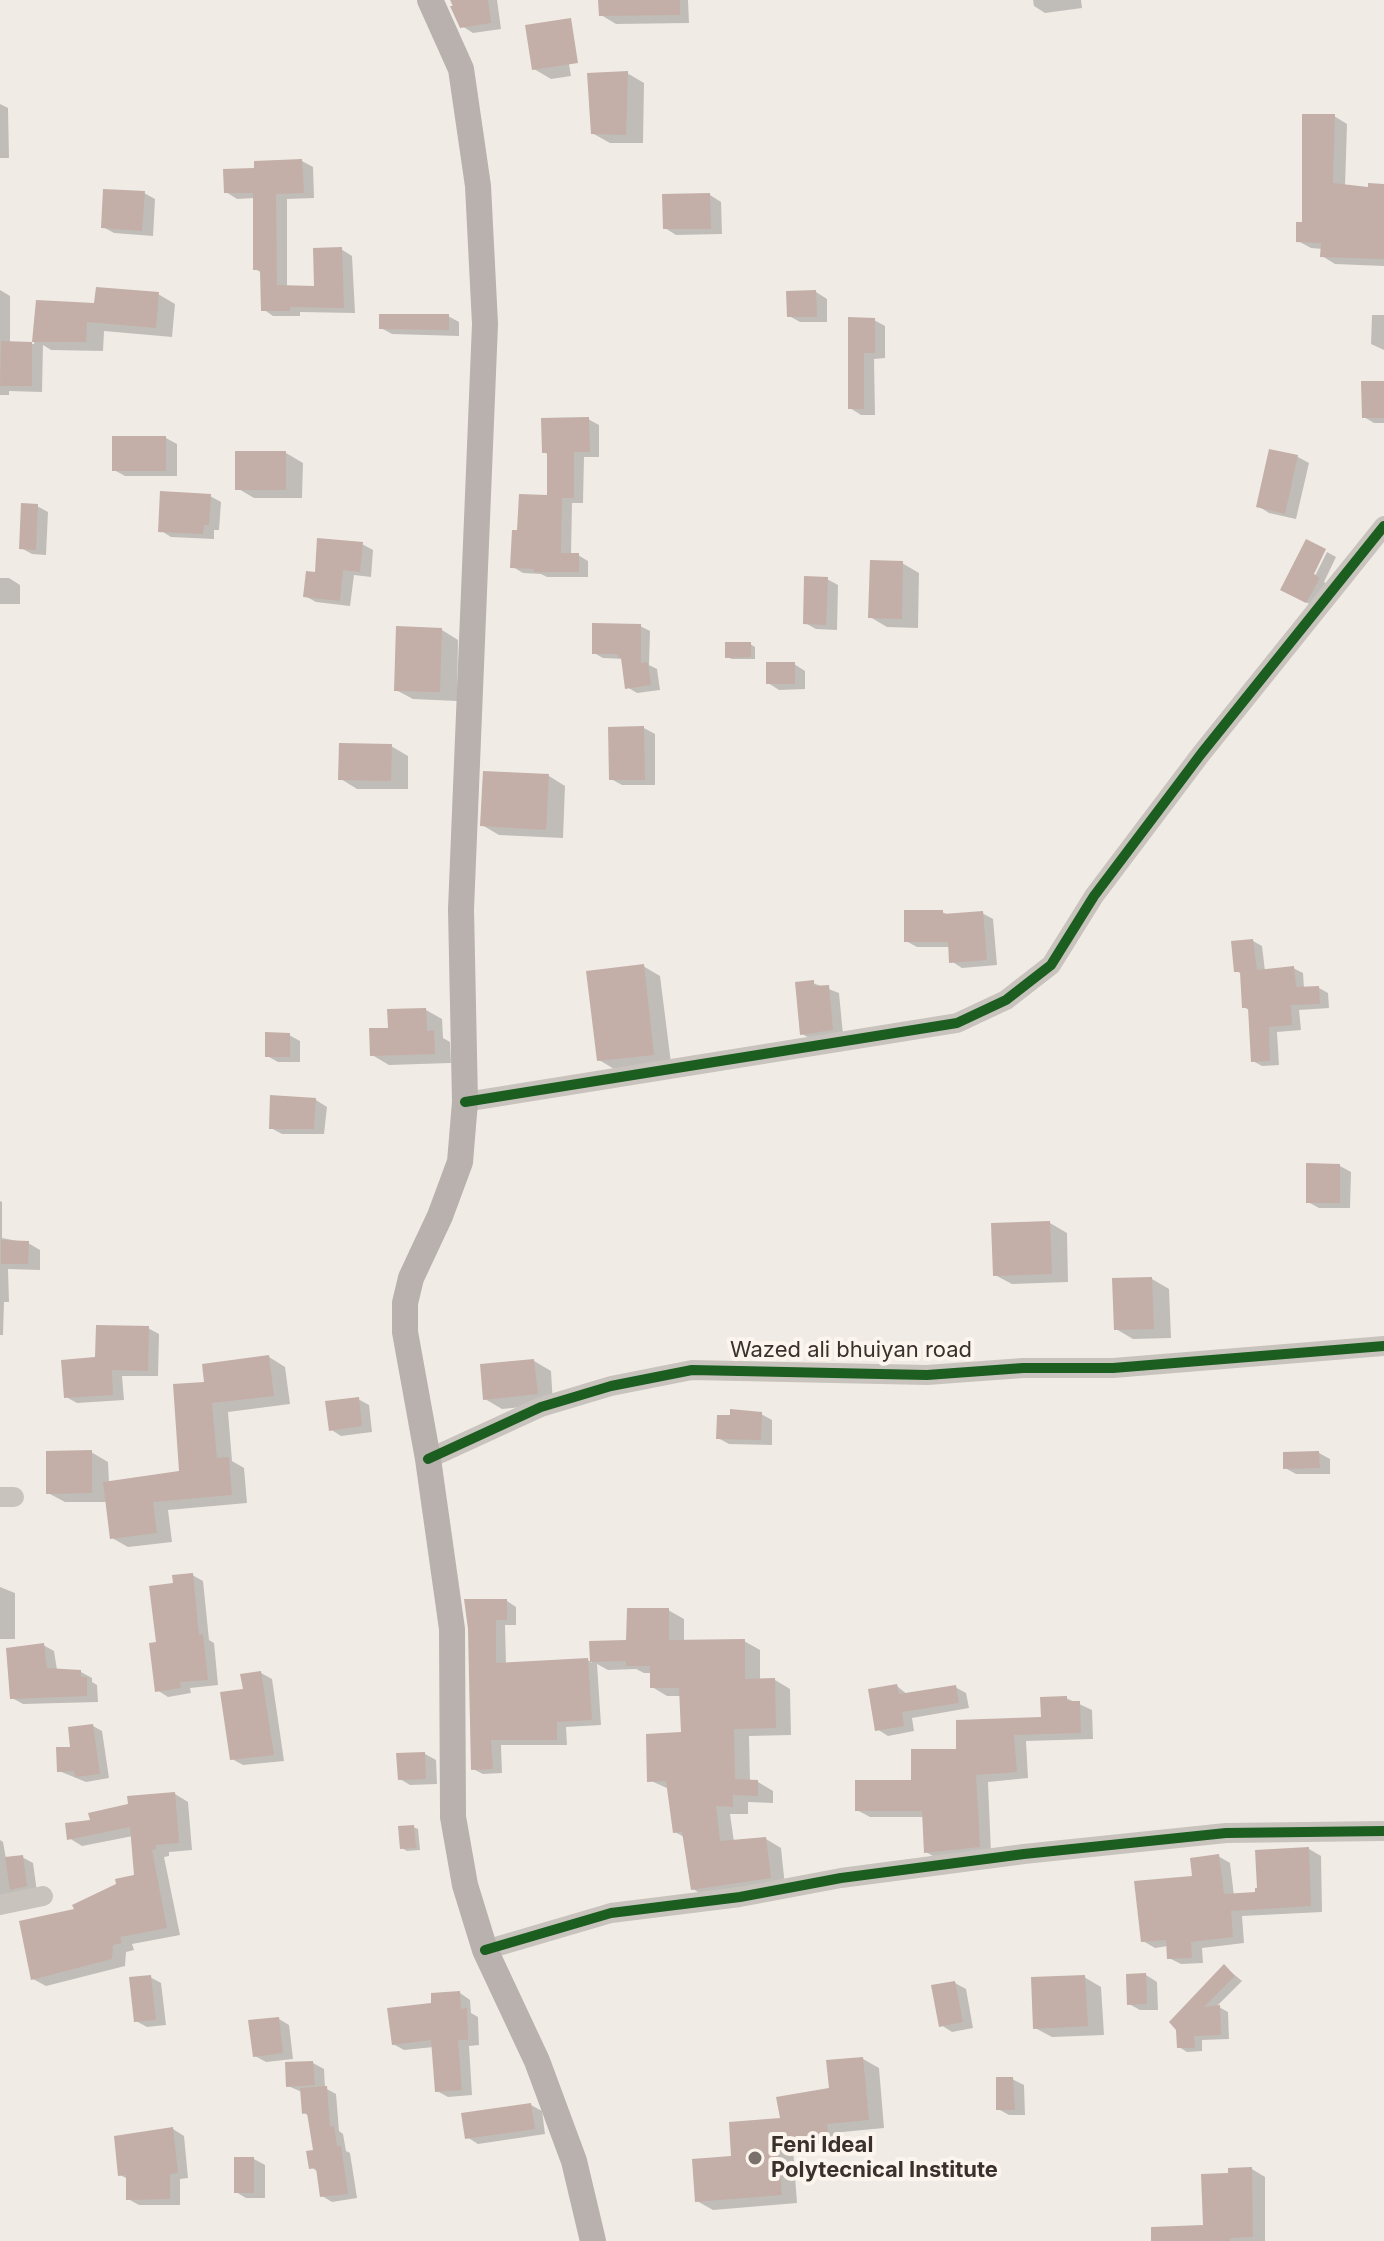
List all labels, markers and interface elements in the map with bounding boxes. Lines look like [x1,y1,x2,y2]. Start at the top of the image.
street label: Wazed ali bhuiyan road [730,1337,972,1363]
place label: Feni Ideal Polytecnical Institute [771,2132,998,2184]
marker: Feni Ideal Polytecnical Institute [746,2149,764,2167]

